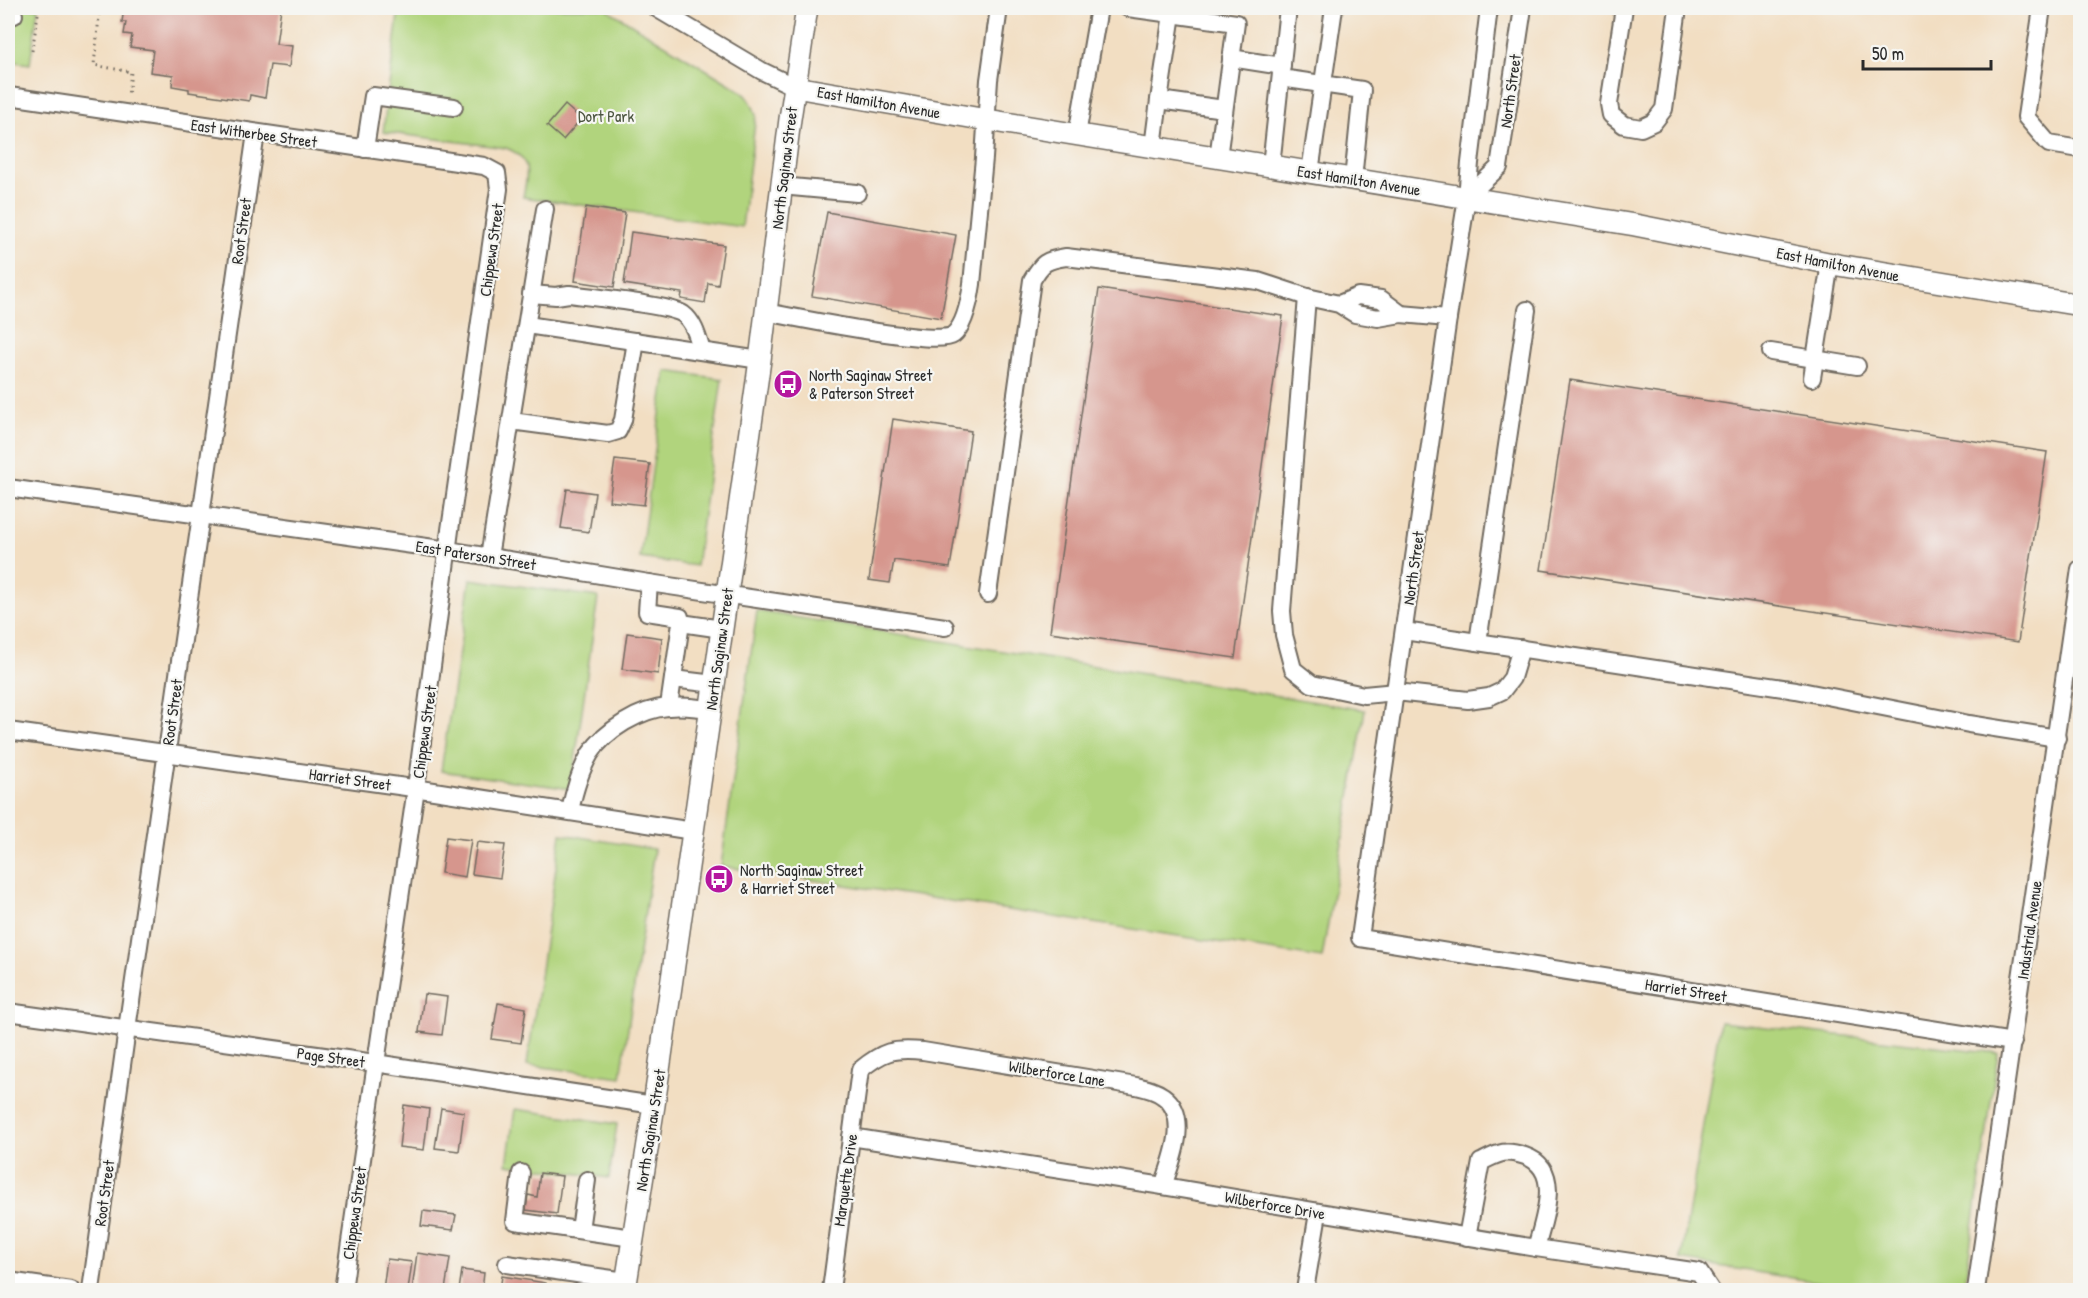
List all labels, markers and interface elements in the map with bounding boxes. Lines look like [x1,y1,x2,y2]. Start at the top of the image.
scale bar [1863,33,1990,71]
text: 50 m [1872,41,1904,66]
street label: North Street [1494,52,1526,129]
street label: East Hamilton Avenue [816,80,943,124]
park label: Dort Park [578,105,634,127]
street label: North Saginaw Street [766,105,802,230]
street label: East Witherbee Street [190,113,319,153]
street label: East Hamilton Avenue [1296,159,1423,201]
street label: Root Street [225,196,257,266]
street label: Chippewa Street [474,202,508,298]
street label: East Hamilton Avenue [1775,241,1902,287]
place label: North Saginaw Street & Paterson Street [809,364,933,404]
bus stop icon: North Saginaw Street & Paterson Street [772,368,804,400]
street label: North Street [1397,529,1429,606]
street label: East Paterson Street [414,535,538,575]
street label: North Saginaw Street [700,586,739,712]
street label: Root Street [156,677,188,747]
street label: Chippewa Street [407,684,441,780]
street label: Harriet Street [308,762,393,796]
place label: North Saginaw Street & Harriet Street [740,859,864,899]
bus stop icon: North Saginaw Street & Harriet Street [703,863,735,895]
street label: Industrial Avenue [2011,878,2047,981]
street label: Harriet Street [1644,973,1729,1007]
street label: Page Street [296,1041,367,1073]
street label: Wilberforce Lane [1007,1055,1107,1092]
street label: North Saginaw Street [630,1067,671,1193]
street label: Marquette Drive [828,1132,862,1228]
street label: Root Street [88,1158,120,1228]
street label: Chippewa Street [337,1165,371,1261]
street label: Wilberforce Drive [1223,1185,1328,1225]

